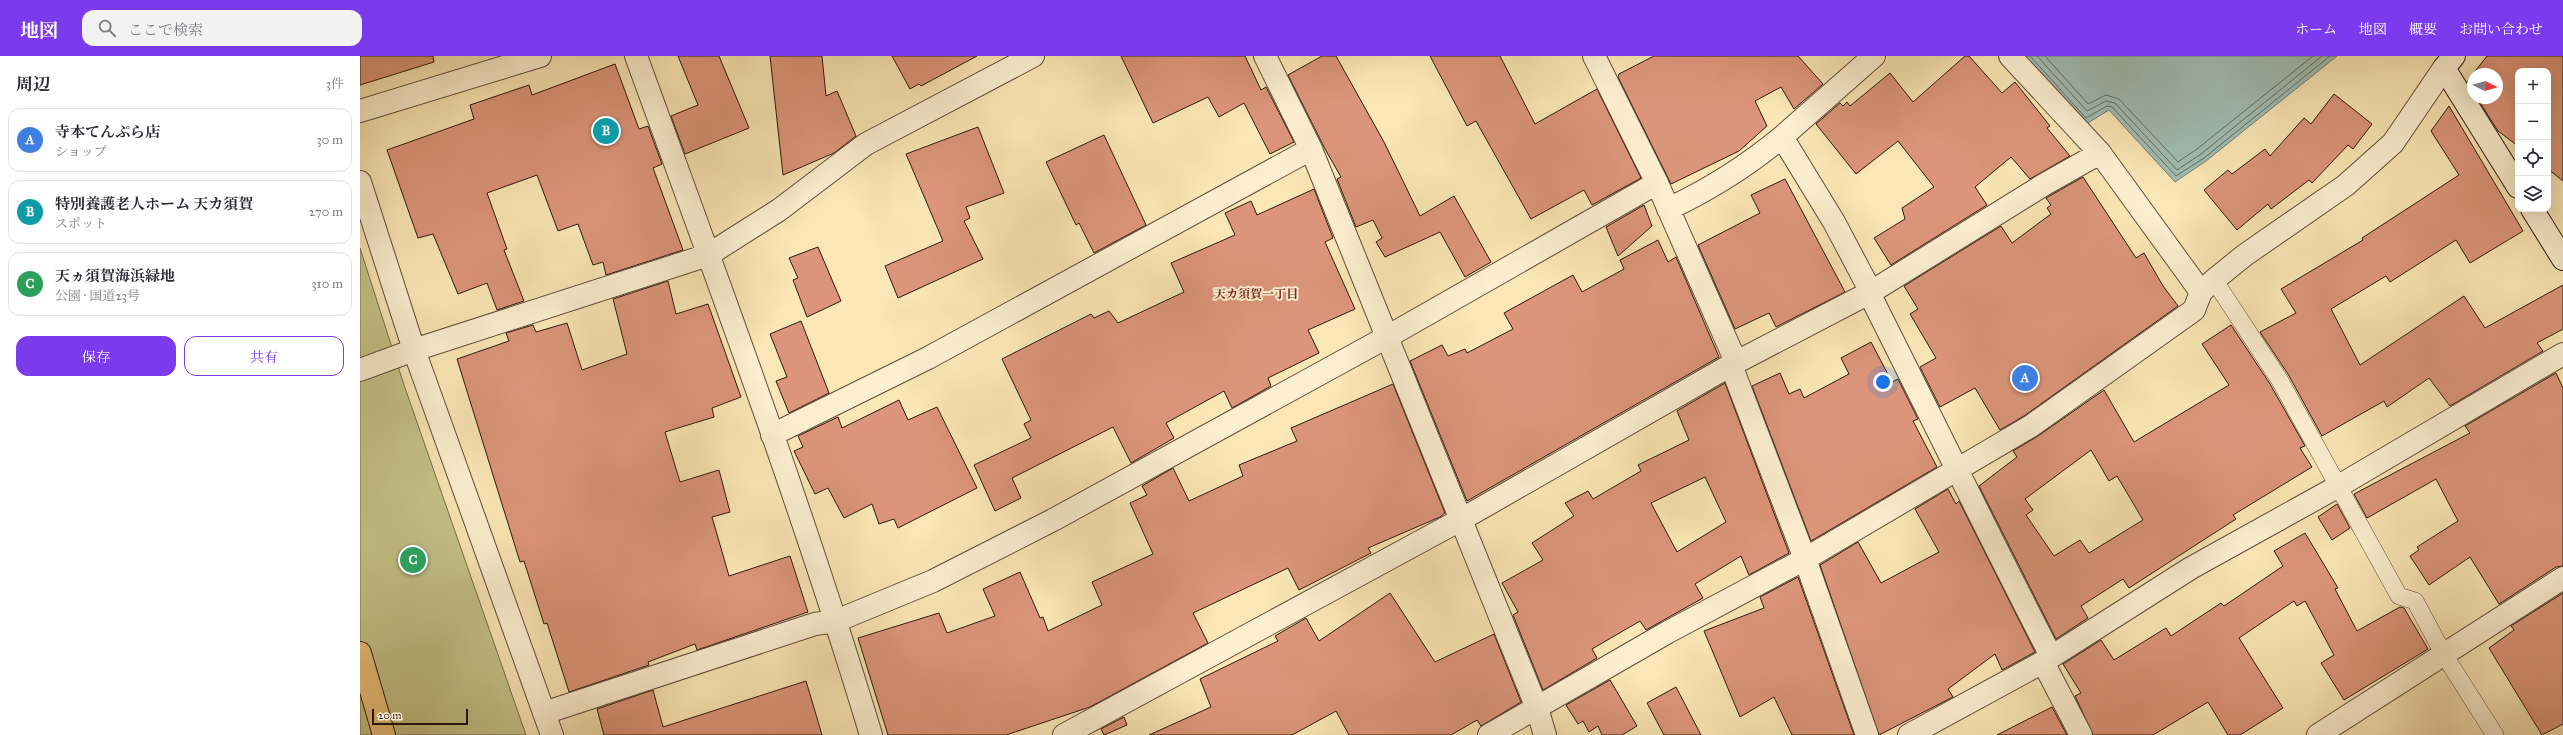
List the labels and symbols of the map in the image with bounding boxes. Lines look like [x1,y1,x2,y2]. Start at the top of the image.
north arrow [2467,68,2503,104]
pin: B [593,116,619,146]
district label: 天カ須賀一丁目 [1214,287,1298,301]
pin: A [2012,363,2038,393]
your location [1873,372,1893,392]
pin: C [400,545,426,575]
scale bar [372,707,468,726]

